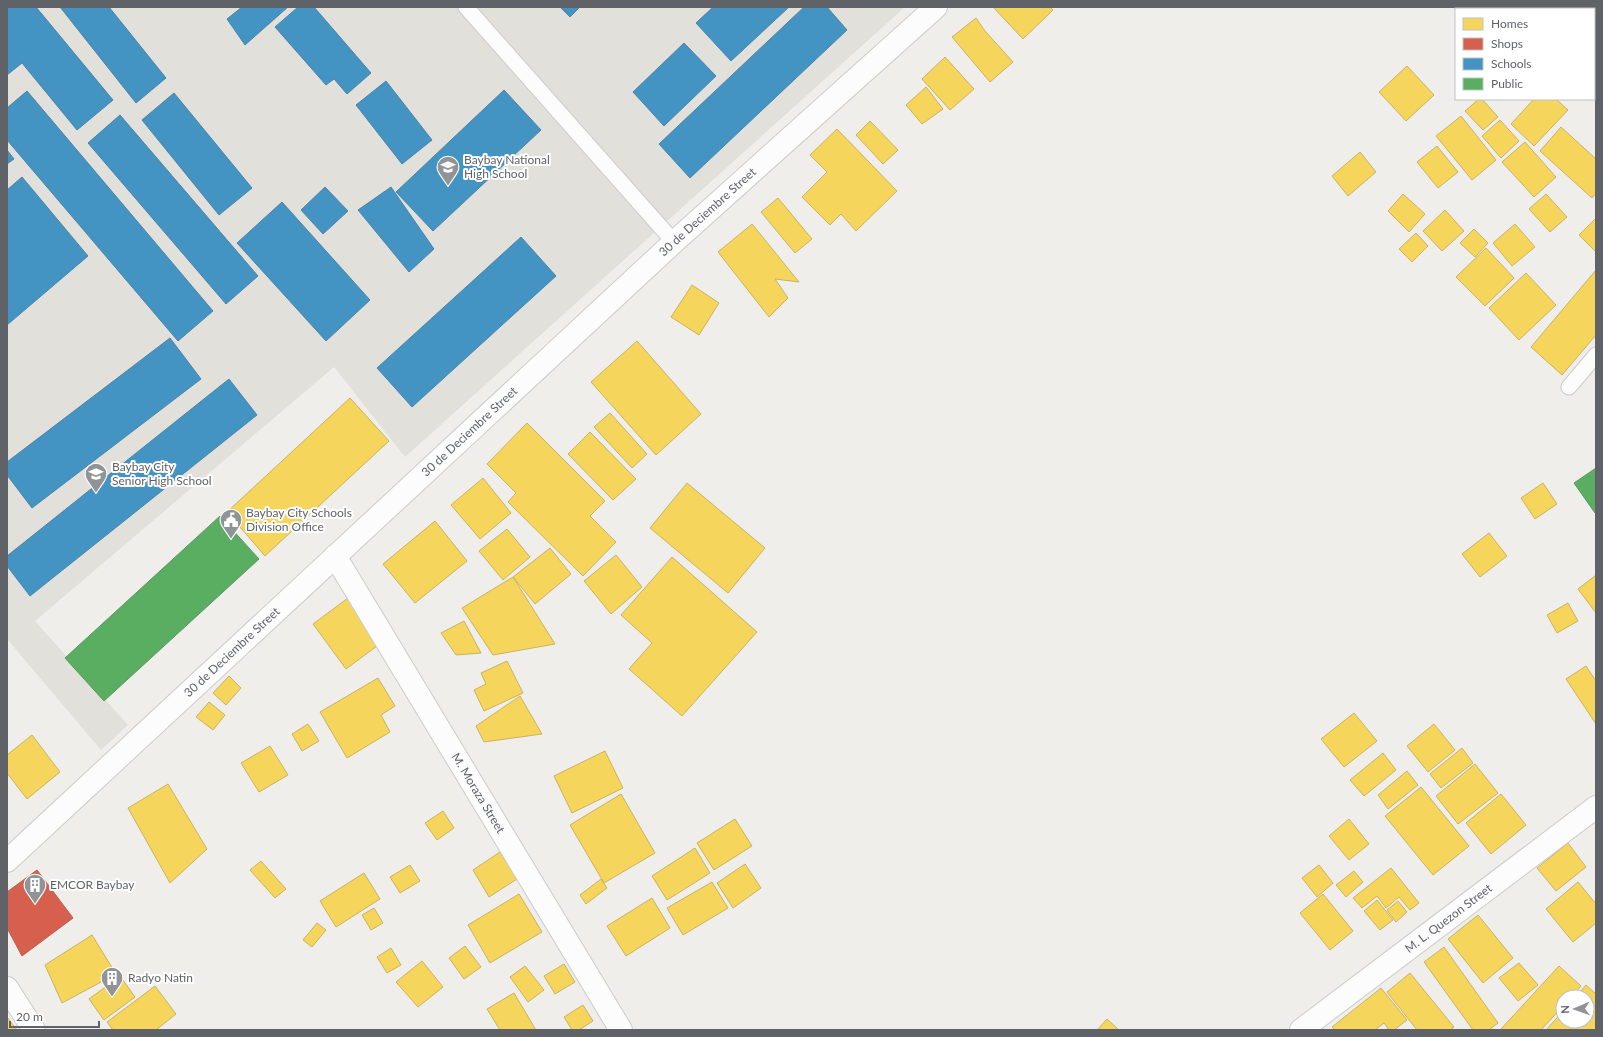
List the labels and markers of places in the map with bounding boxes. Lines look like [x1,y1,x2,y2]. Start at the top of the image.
place label: Baybay National High School [464,152,550,181]
school or university icon: Baybay National High School [435,154,461,187]
place label: Baybay City Senior High School [112,459,212,488]
school or university icon: Baybay City Senior High School [83,461,109,494]
place label: Baybay City Schools Division Office [246,505,352,534]
public building icon: Baybay City Schools Division Office [218,507,244,540]
building icon: EMCOR Baybay [22,872,48,905]
place label: EMCOR Baybay [50,877,135,892]
building icon: Radyo Natin [99,965,125,998]
place label: Radyo Natin [128,970,193,985]

